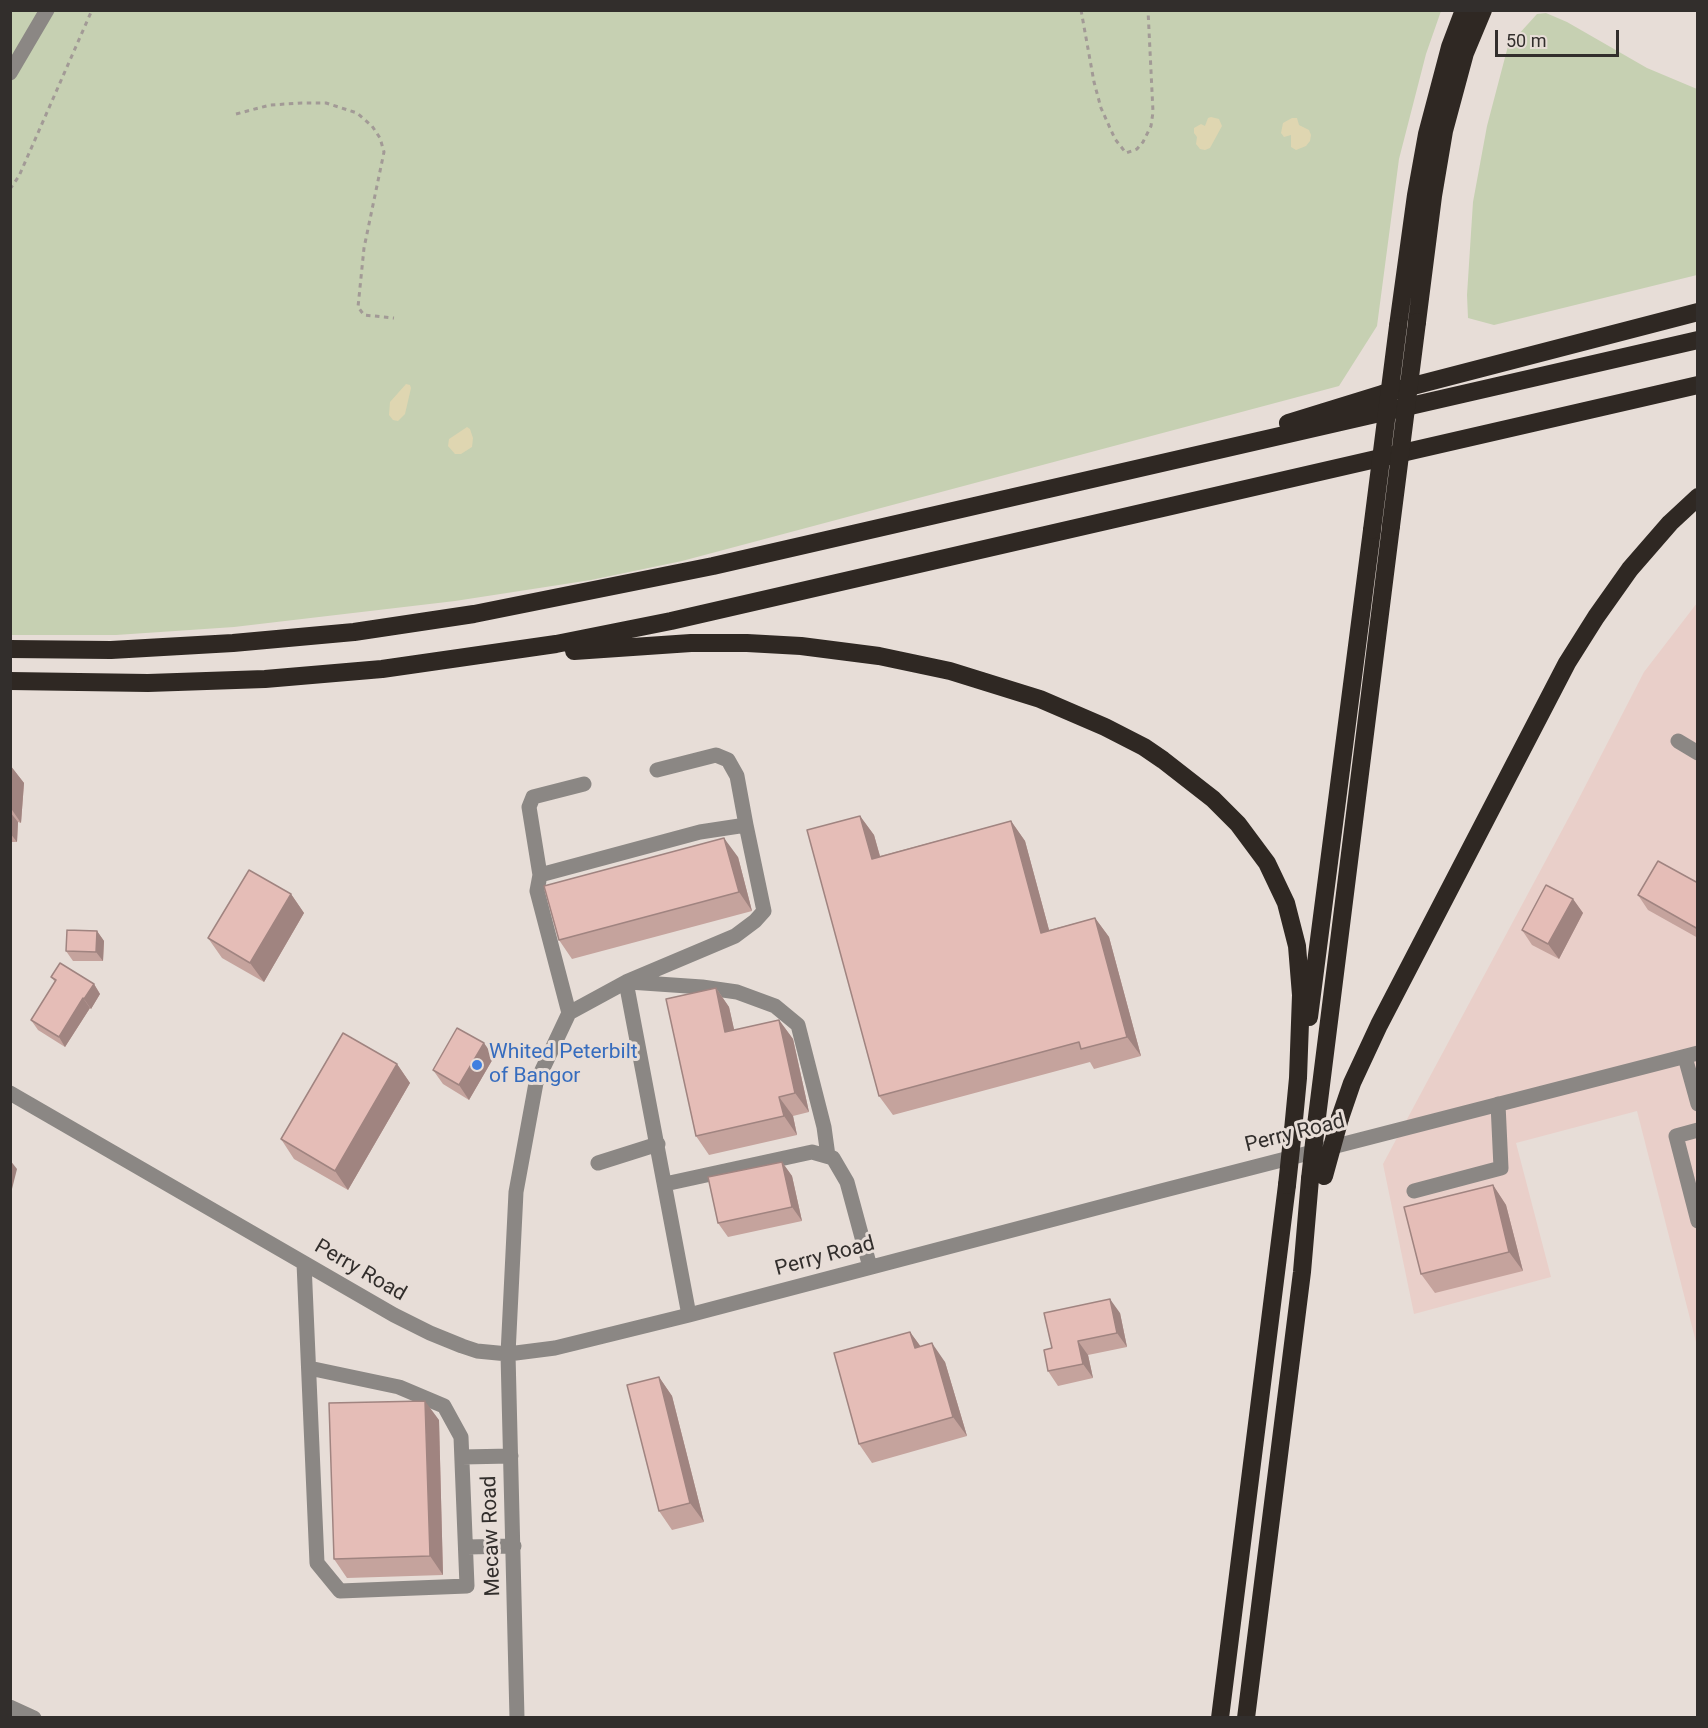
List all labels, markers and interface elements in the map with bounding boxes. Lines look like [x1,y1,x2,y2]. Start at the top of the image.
scale bar [1498,18,1622,56]
text: 50 m [1506,30,1546,51]
place label: Whited Peterbilt of Bangor [489,1040,638,1090]
marker: Whited Peterbilt of Bangor [470,1058,484,1072]
street label: Perry Road [1242,1109,1348,1159]
street label: Perry Road [772,1232,878,1282]
street label: Perry Road [310,1235,410,1307]
street label: Mecaw Road [477,1475,507,1597]

